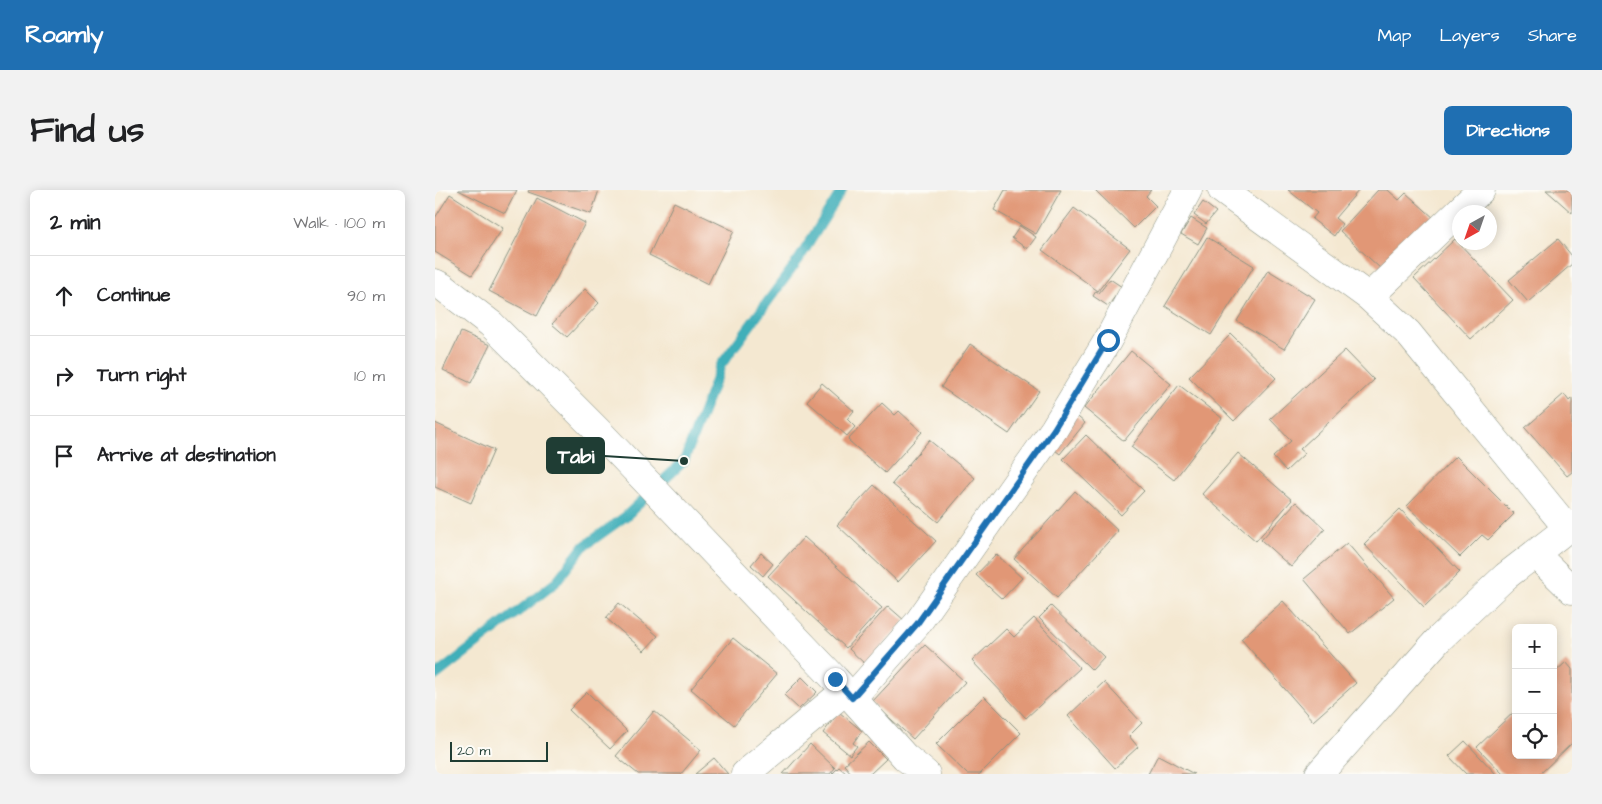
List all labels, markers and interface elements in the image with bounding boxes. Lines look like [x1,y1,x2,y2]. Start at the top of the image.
text: Roamly [25,18,103,52]
text: Map [1377,23,1411,48]
text: Layers [1439,23,1500,48]
text: Share [1528,23,1577,48]
text: Find us [30,106,144,155]
button: Directions [1444,106,1572,155]
north arrow [1452,205,1497,250]
text: 2 min [50,208,100,237]
text: Walk · 100 m [293,212,385,234]
icon: ahead [50,282,78,310]
text: Continue [97,282,171,309]
text: 90 m [347,285,385,307]
route start [1097,329,1120,352]
icon: right [50,362,78,390]
text: Turn right [97,362,186,389]
text: 10 m [354,365,385,387]
callout: Tabi [547,438,604,473]
icon: arrive [50,442,78,470]
text: Arrive at destination [97,442,276,469]
text: Tabi [557,443,595,471]
map controls [1512,624,1557,759]
button: + [1512,624,1557,669]
route end [824,668,847,691]
button: − [1512,669,1557,714]
button: locate [1512,714,1557,759]
scale bar [450,739,547,762]
text: 20 m [457,741,490,761]

